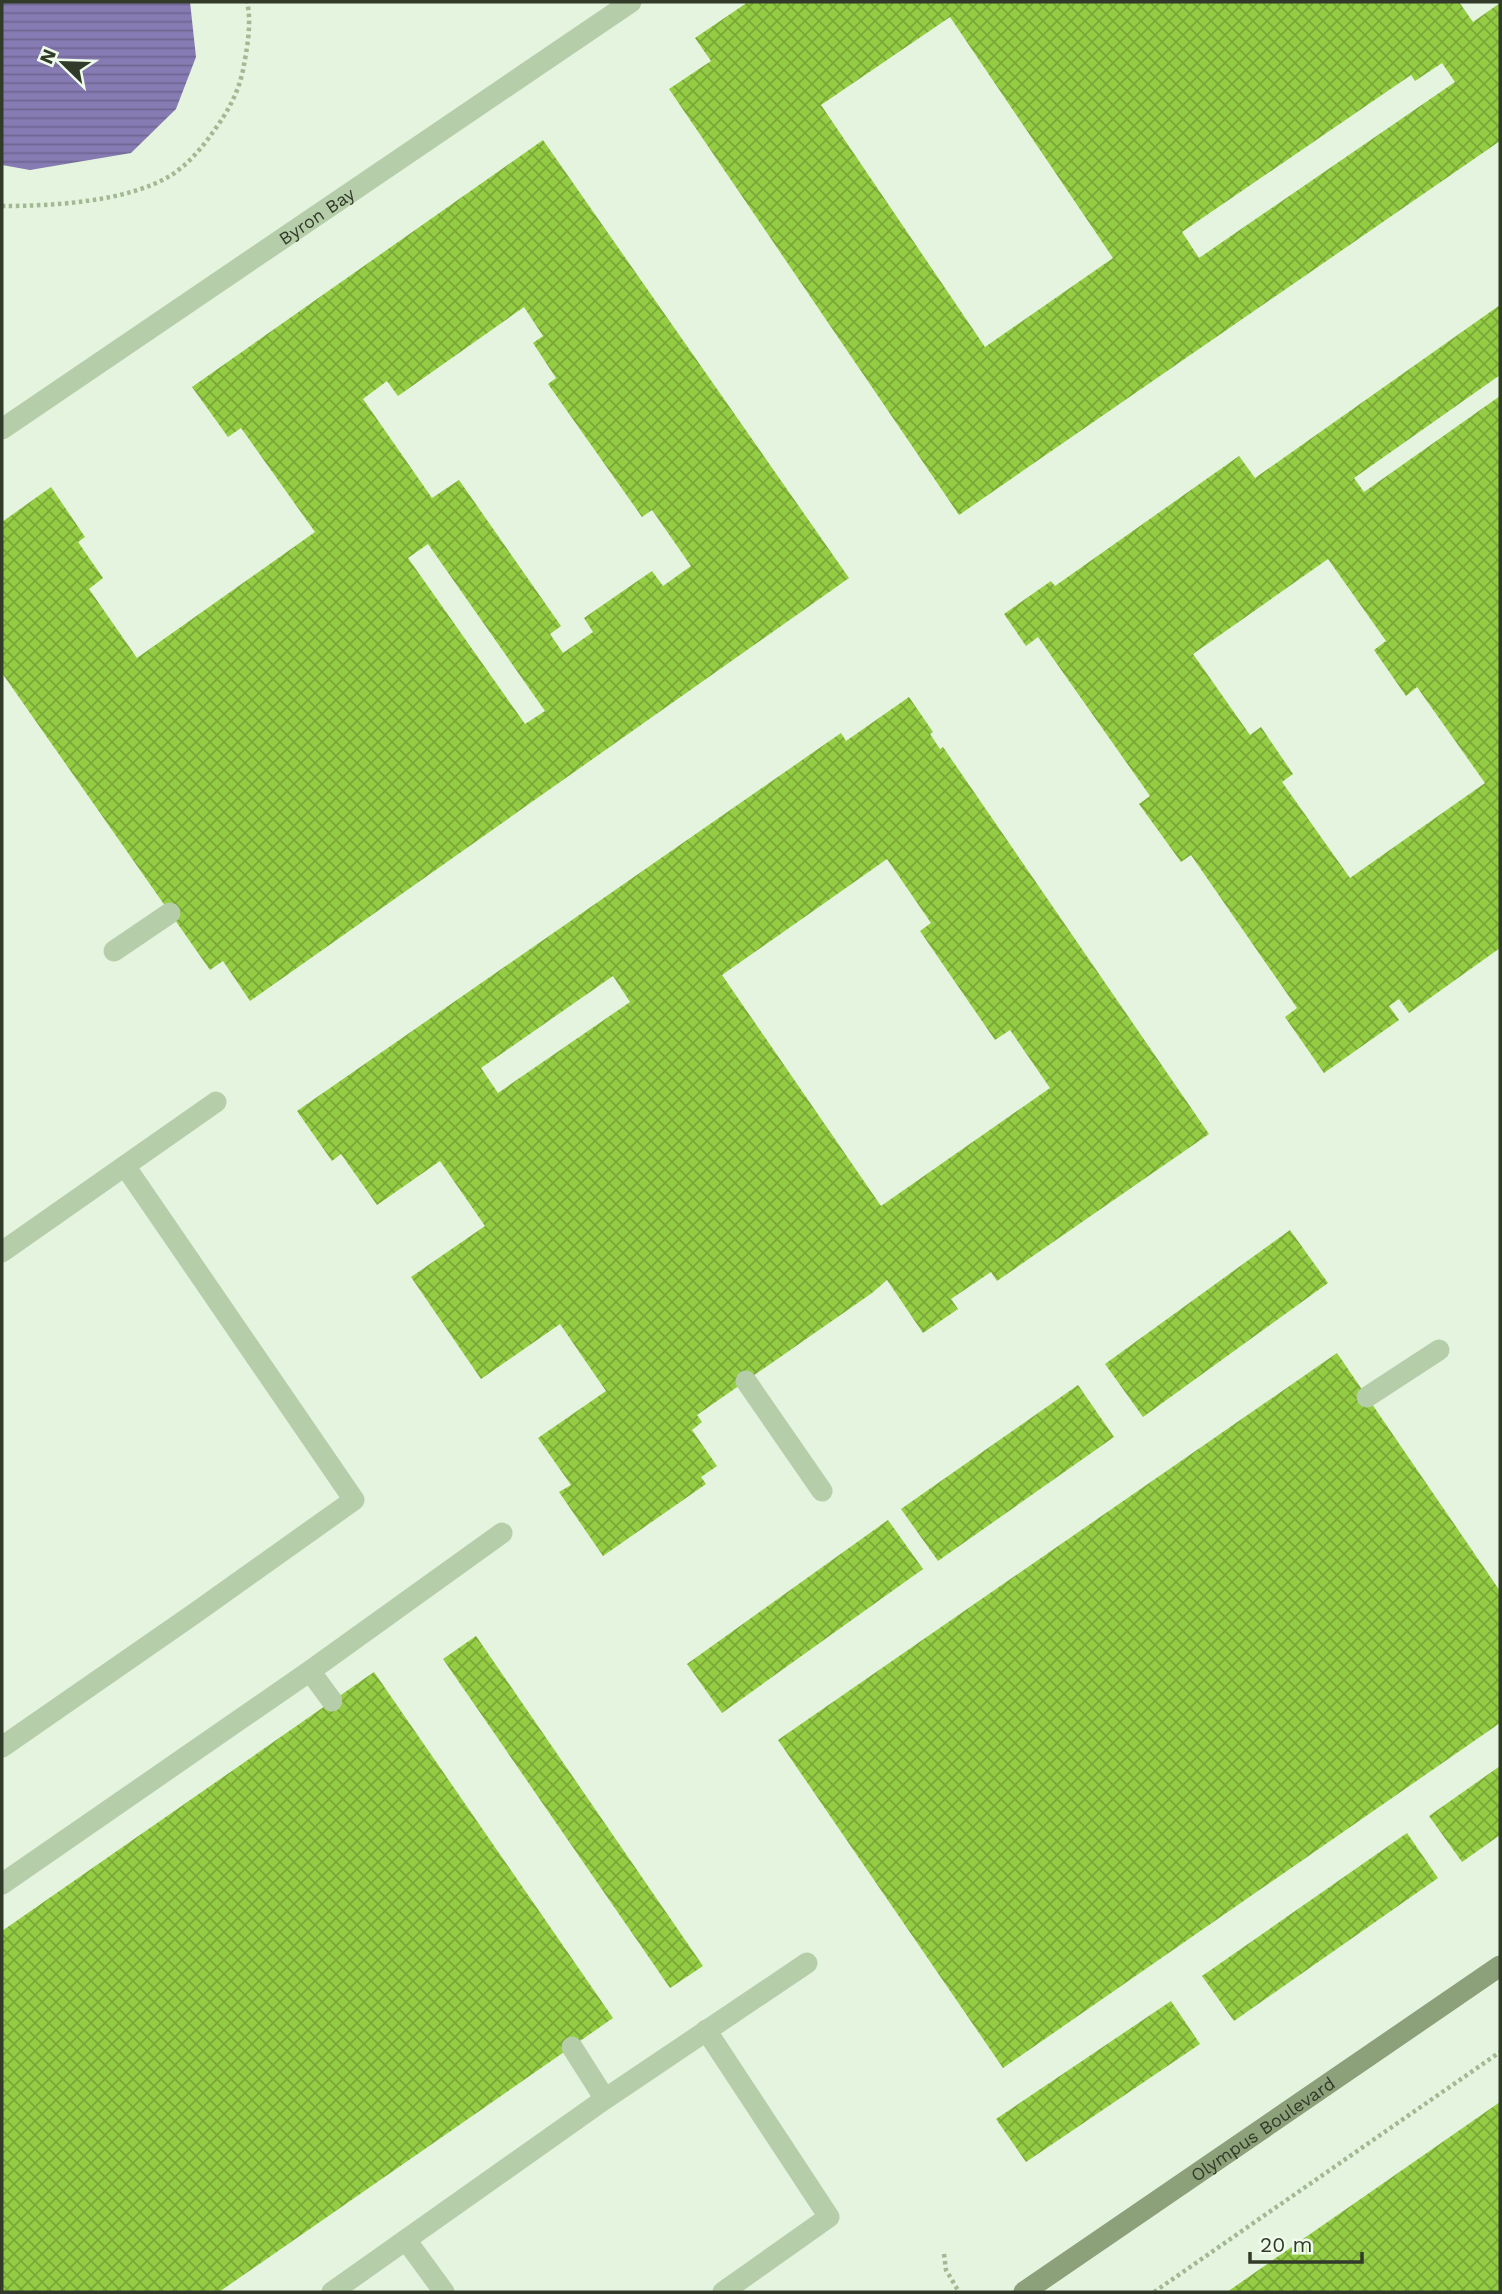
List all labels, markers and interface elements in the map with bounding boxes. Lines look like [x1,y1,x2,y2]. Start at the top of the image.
north arrow [28,28,98,98]
text: N [34,46,61,68]
street label: Byron Bay [275,182,359,249]
street label: Olympus Boulevard [1186,2072,1339,2185]
scale bar [1250,2220,1362,2264]
text: 20 m [1260,2232,1312,2257]

